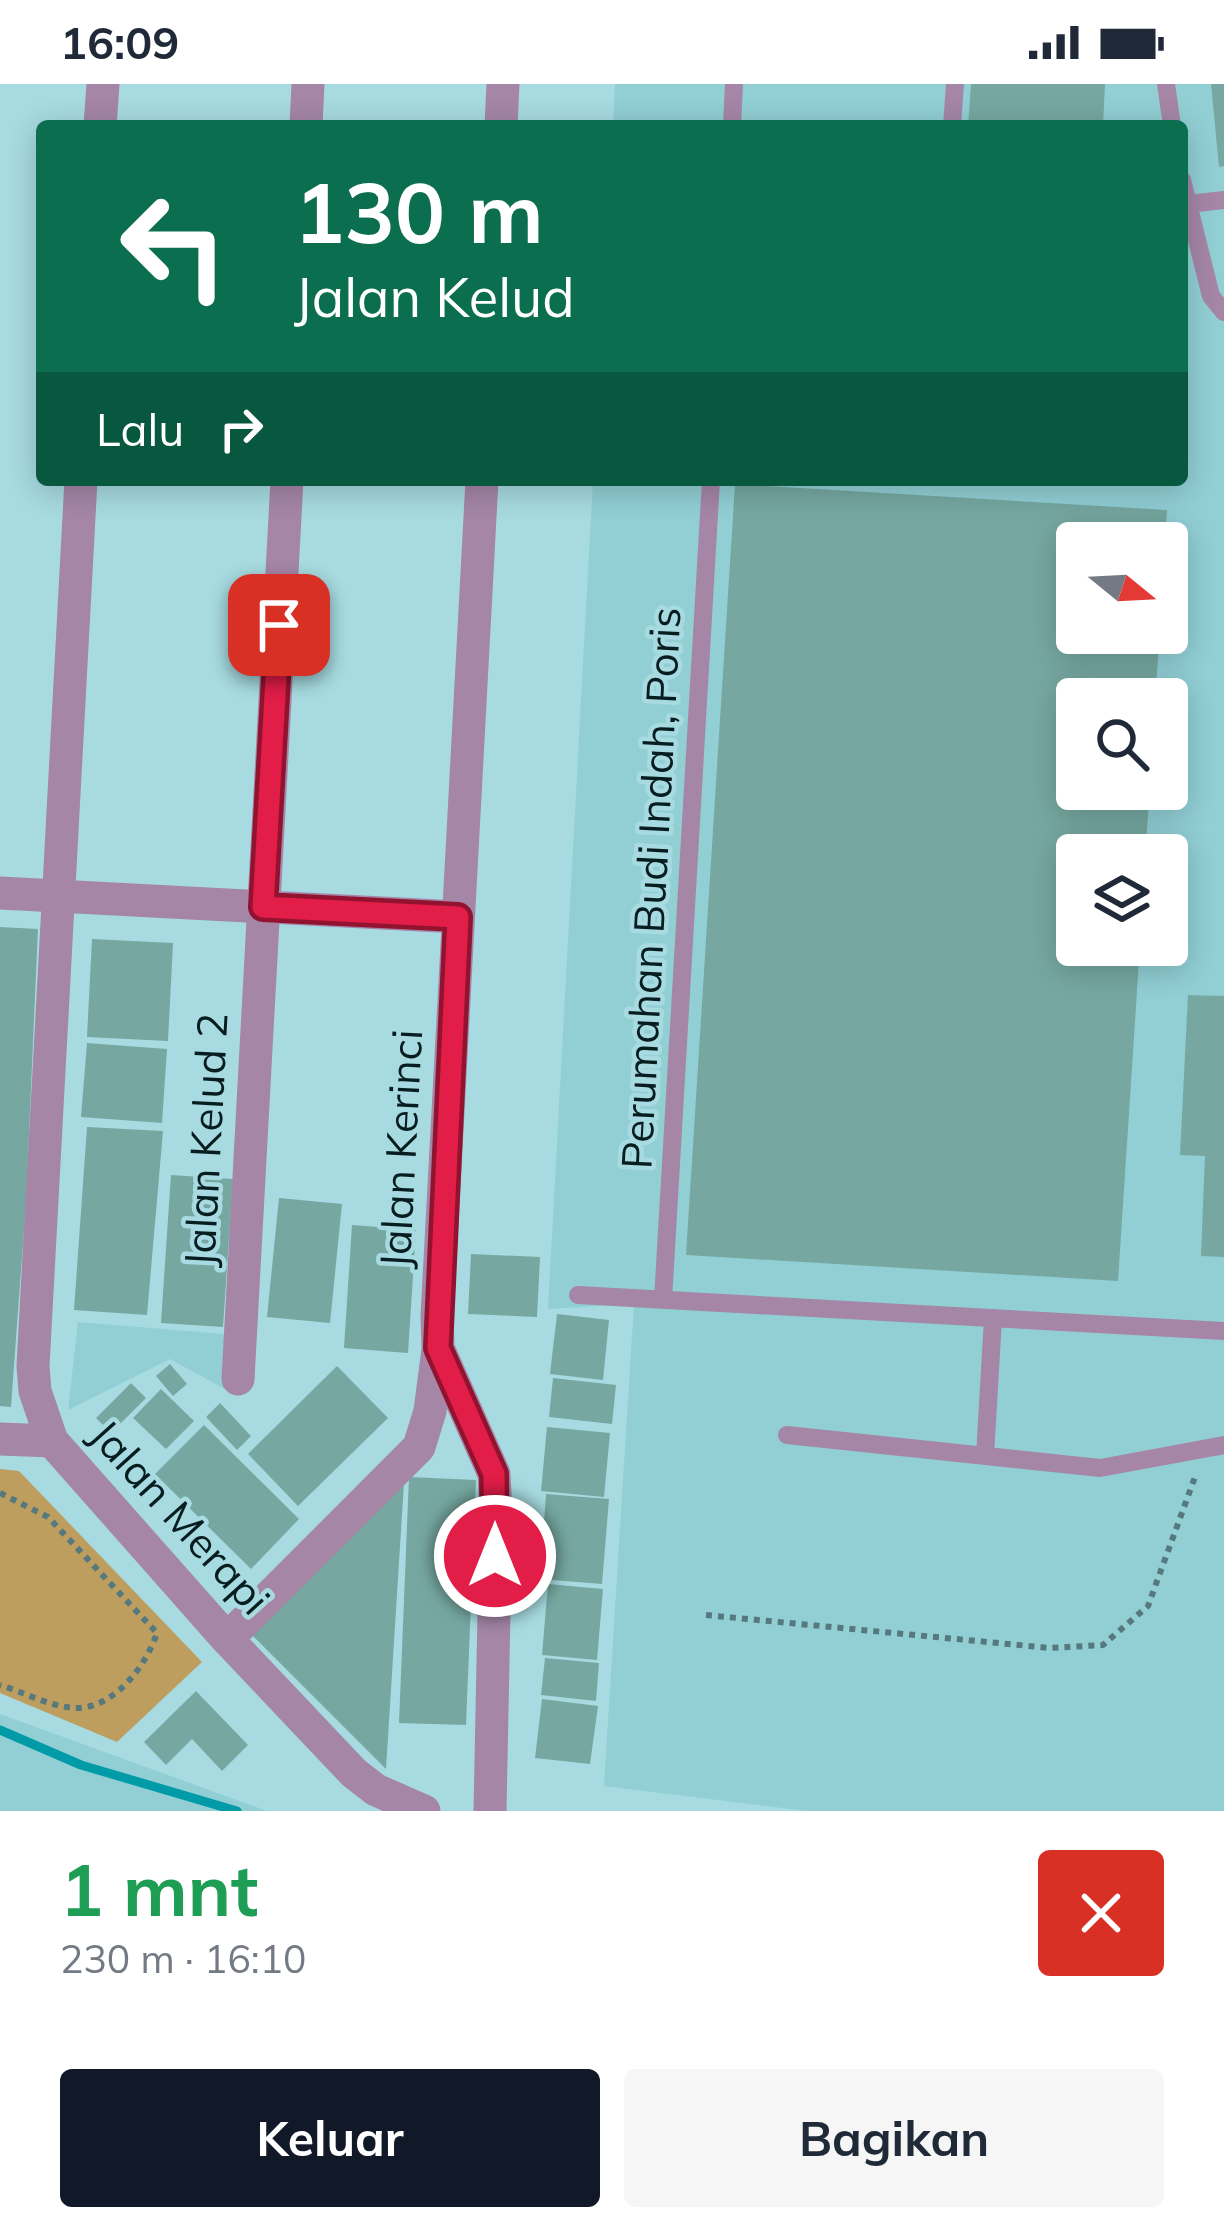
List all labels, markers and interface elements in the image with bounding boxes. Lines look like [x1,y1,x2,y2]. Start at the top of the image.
text: 16:09 [60,14,179,70]
text: 130 m [294,159,544,264]
icon: left [96,168,252,324]
text: Jalan Kelud [294,263,575,331]
icon: right [208,396,274,462]
text: Lalu [96,401,184,457]
north arrow [1056,522,1188,654]
map controls [1056,522,1188,966]
pin [228,574,330,676]
icon: arrive [246,592,312,658]
street label: Perumahan Budi Indah, Poris [609,606,692,1170]
button: search [1056,678,1188,810]
button: layers [1056,834,1188,966]
street label: Jalan Kelud 2 [172,1012,239,1268]
street label: Jalan Kerinci [368,1028,433,1270]
street label: Jalan Merapi [79,1408,282,1625]
position arrow [432,1493,558,1619]
text: 1 mnt [60,1844,258,1934]
button: close [1038,1850,1164,1976]
text: 230 m · 16:10 [60,1934,306,1983]
button: Keluar [60,2069,600,2207]
button: Bagikan [624,2069,1164,2207]

